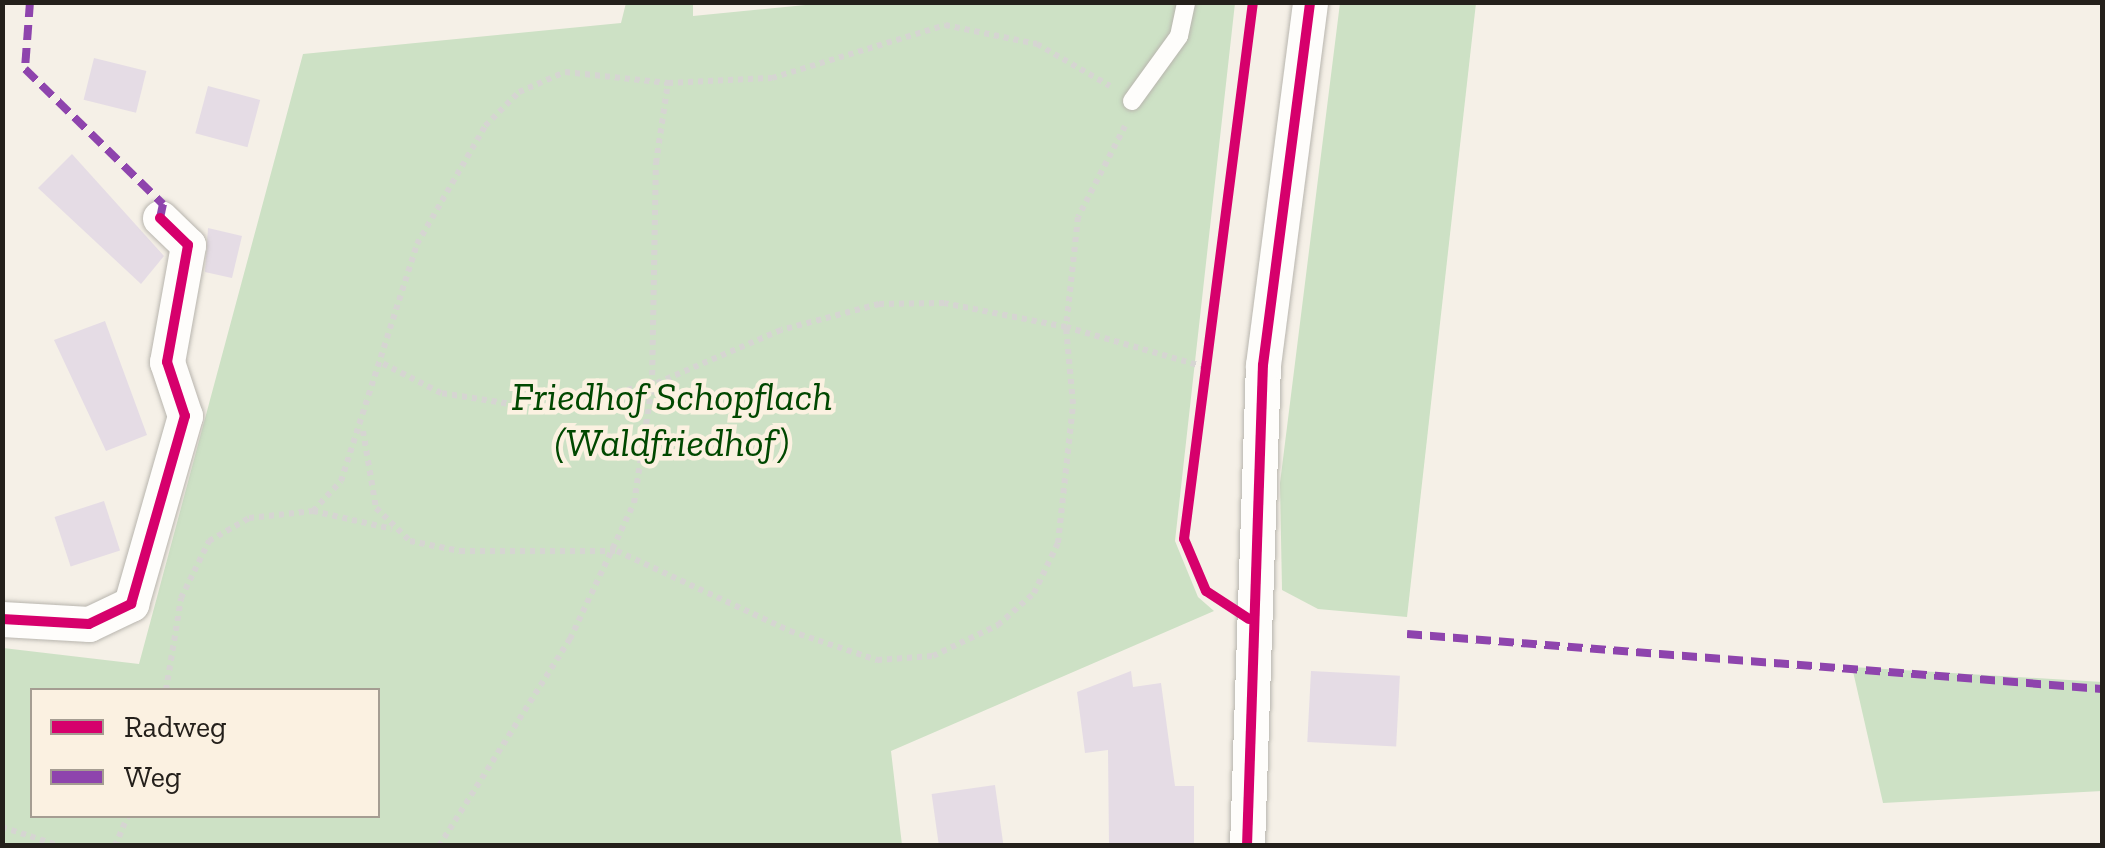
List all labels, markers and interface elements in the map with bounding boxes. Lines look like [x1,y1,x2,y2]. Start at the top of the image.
park label: Friedhof Schopflach (Waldfriedhof) [511,372,833,466]
legend [30,688,380,818]
text: Radweg [124,709,226,745]
text: Weg [124,759,181,795]

